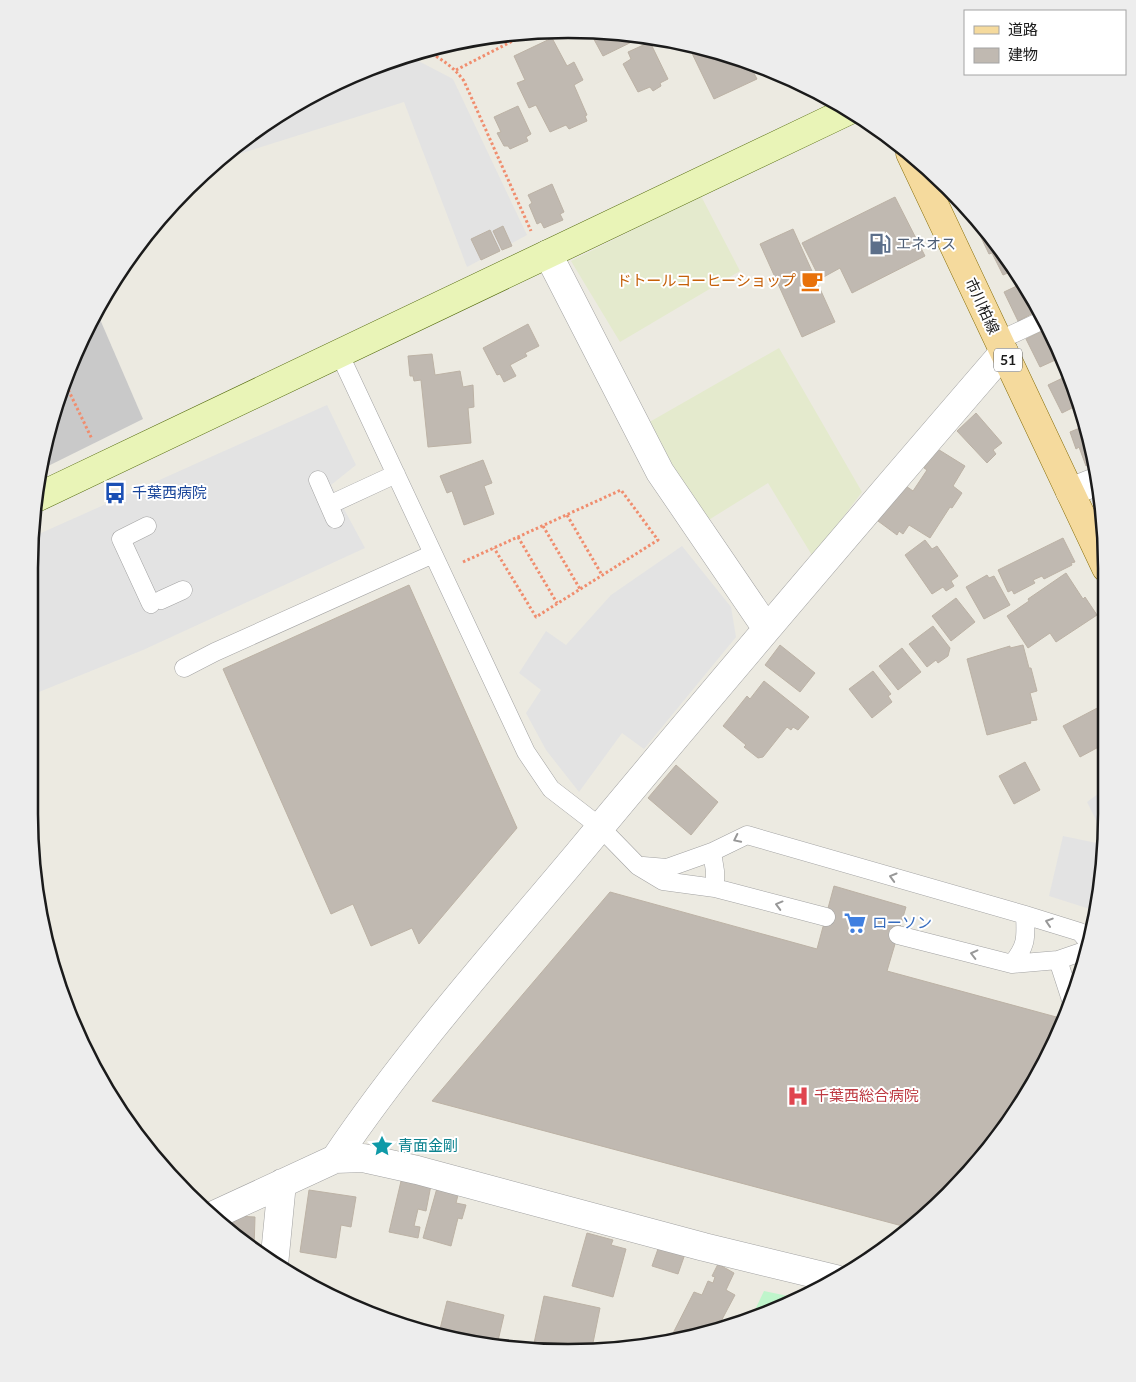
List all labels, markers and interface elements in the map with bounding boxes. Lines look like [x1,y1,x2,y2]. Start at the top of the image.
legend [964,10,1126,75]
text: 道路 [1008,20,1038,38]
text: 建物 [1008,45,1038,63]
fuel station icon: エネオス [867,231,893,257]
place label: エネオス [896,234,956,252]
cafe icon: ドトールコーヒーショップ [799,268,825,294]
place label: ドトールコーヒーショップ [617,271,796,289]
street label: 市川柏線 [962,275,1004,337]
road number: 51 [994,348,1022,372]
bus stop icon: 千葉西病院 [102,480,128,506]
place label: 千葉西病院 [132,483,207,501]
one-way arrow [733,833,742,843]
one-way arrow [889,872,897,882]
one-way arrow [774,900,783,911]
supermarket icon: ローソン [842,910,868,936]
place label: ローソン [872,913,932,931]
one-way arrow [1045,918,1053,928]
one-way arrow [970,949,979,960]
hospital icon: 千葉西総合病院 [785,1083,811,1109]
place label: 千葉西総合病院 [814,1086,919,1104]
place icon: 青面金剛 [369,1133,395,1159]
place label: 青面金剛 [398,1136,458,1154]

